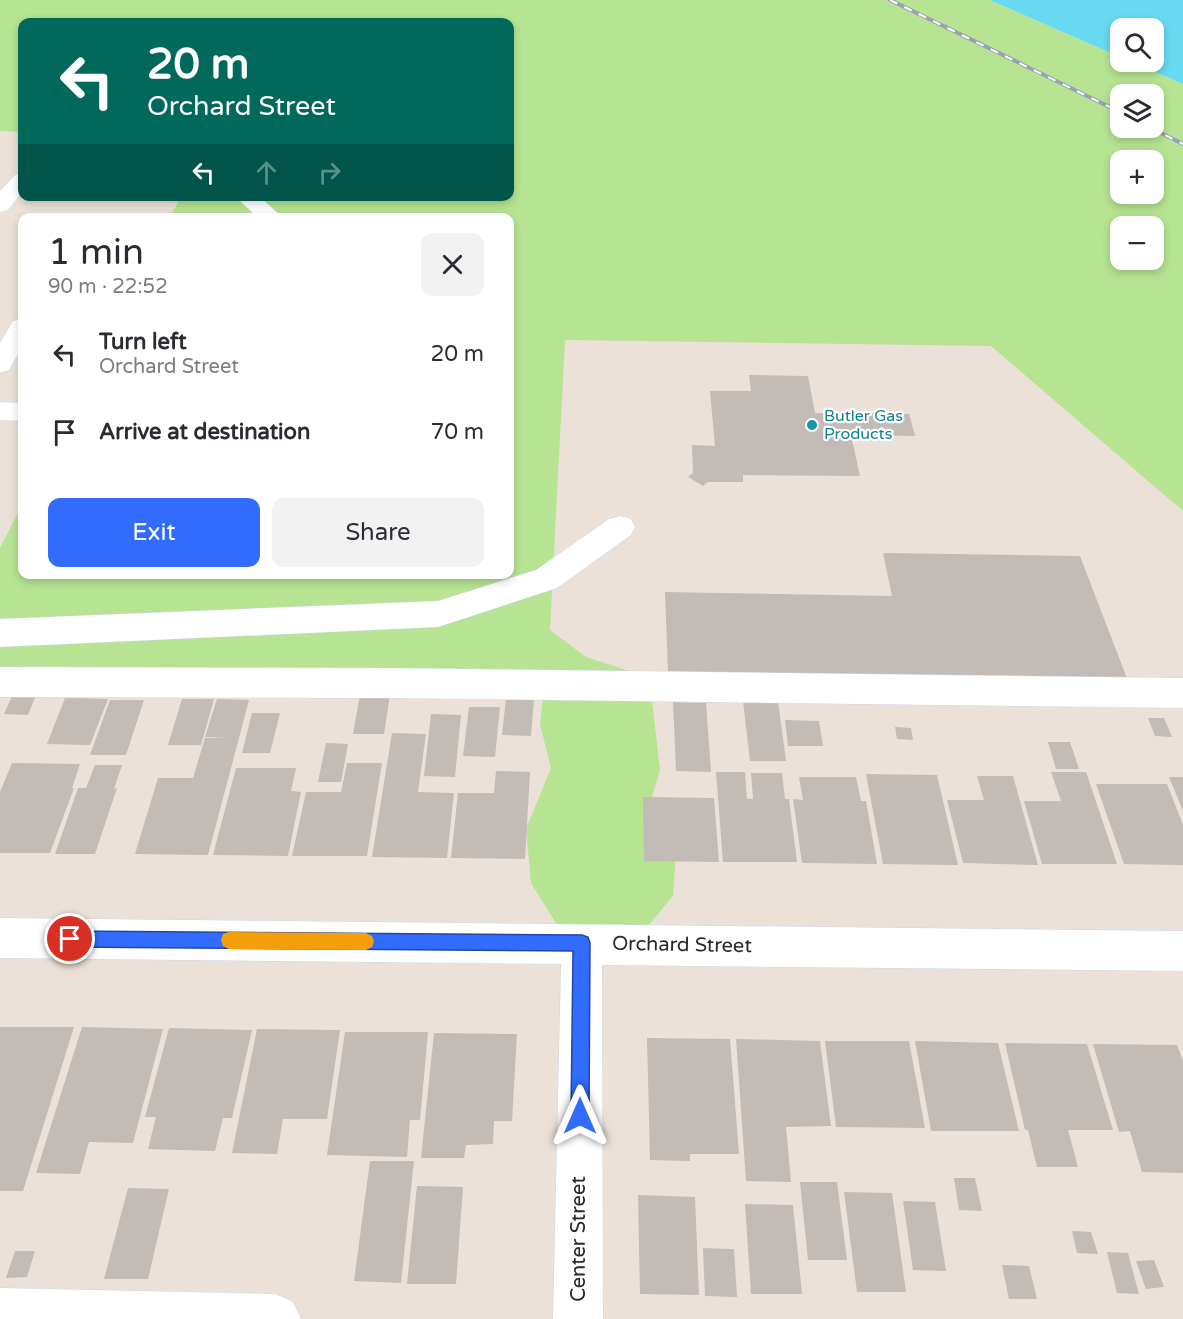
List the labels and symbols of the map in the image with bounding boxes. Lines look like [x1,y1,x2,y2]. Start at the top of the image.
place label: Butler Gas Products [824,406,903,444]
marker: Butler Gas Products [805,418,819,432]
pin [44,913,95,964]
street label: Orchard Street [612,932,752,958]
position arrow [548,1084,612,1148]
street label: Center Street [567,1176,591,1302]

